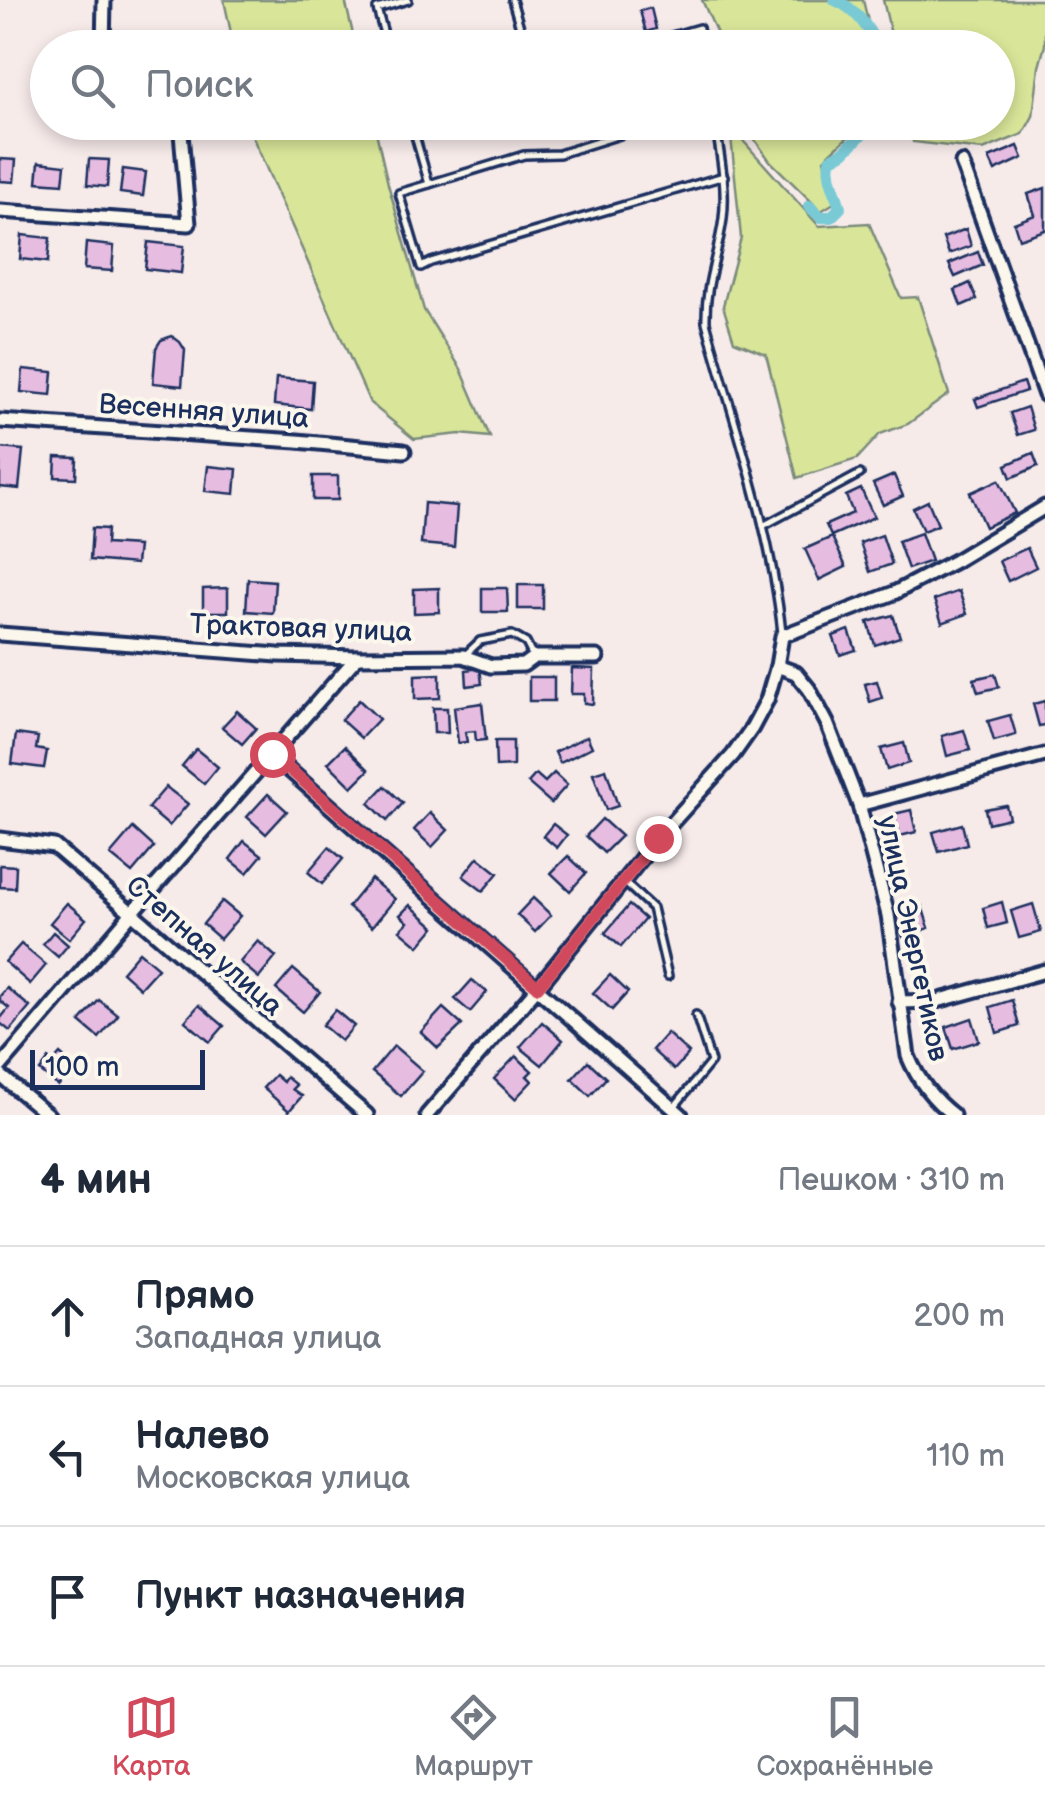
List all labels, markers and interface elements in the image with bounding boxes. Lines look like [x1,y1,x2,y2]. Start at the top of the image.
search box [30,30,1015,140]
icon: search [65,58,120,113]
text: Поиск [145,63,253,108]
street label: Весенняя улица [98,388,311,435]
street label: Трактовая улица [189,608,413,649]
route start [250,732,296,778]
street label: улица Энергетиков [870,813,955,1064]
route end [636,816,682,862]
street label: Степная улица [119,869,289,1023]
scale bar [30,1045,205,1090]
text: 100 m [45,1051,119,1084]
text: 4 мин [40,1155,152,1206]
text: Пешком · 310 m [777,1161,1005,1200]
text: Прямо [135,1274,254,1319]
icon: ahead [40,1289,95,1344]
text: 200 m [913,1297,1005,1336]
text: Западная улица [135,1319,382,1358]
text: Налево [135,1414,270,1459]
icon: left [40,1429,95,1484]
text: 110 m [926,1437,1005,1476]
text: Московская улица [135,1459,410,1498]
icon: arrive [40,1569,95,1624]
text: Пункт назначения [135,1574,466,1619]
tab: Карта [112,1690,191,1783]
tab: Маршрут [414,1690,533,1783]
tab: Сохранённые [756,1690,933,1783]

